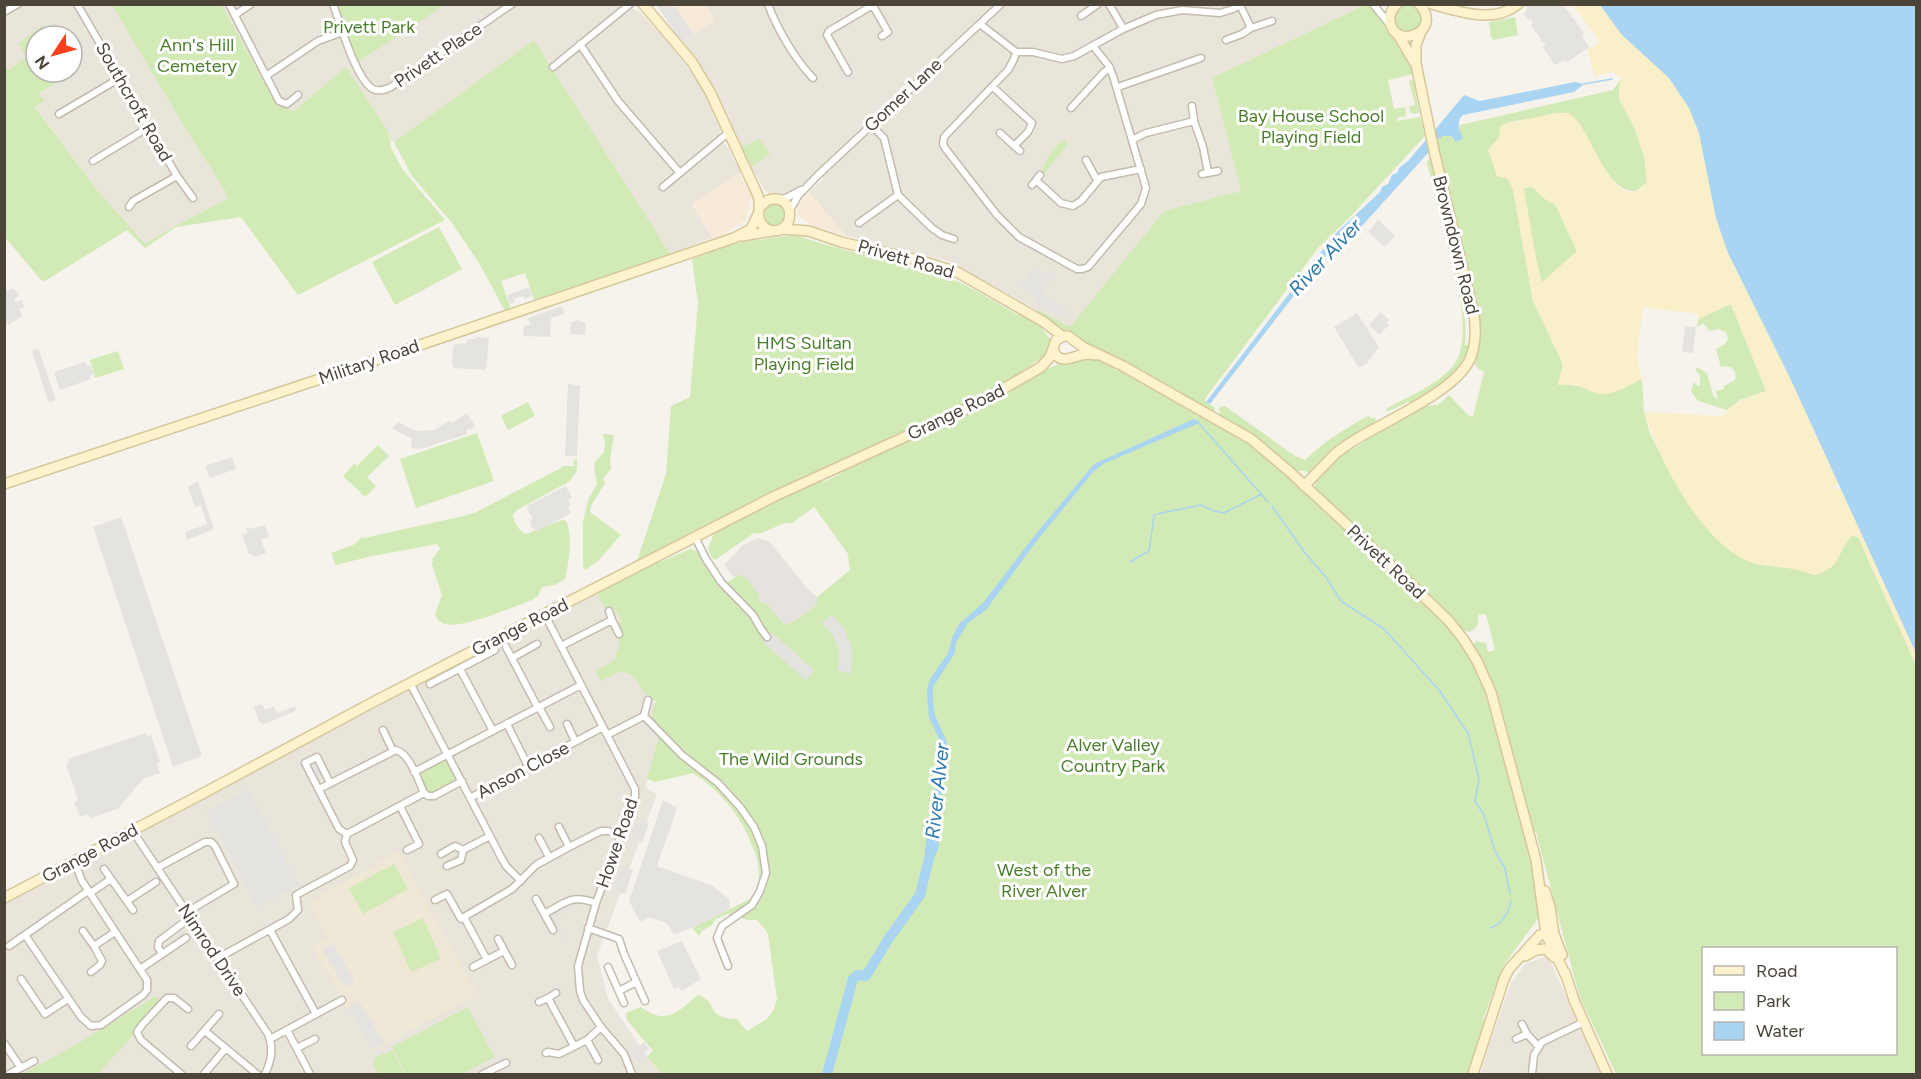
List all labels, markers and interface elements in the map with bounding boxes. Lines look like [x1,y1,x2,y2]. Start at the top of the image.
park label: Privett Park [323,16,415,38]
street label: Privett Place [390,18,486,92]
north arrow [24,24,84,84]
park label: Ann's Hill Cemetery [157,34,238,77]
street label: Southcroft Road [91,38,177,166]
text: N [31,52,54,73]
street label: Gomer Lane [860,53,947,137]
park label: Bay House School Playing Field [1238,105,1384,148]
street label: Browndown Road [1428,173,1484,317]
water label: River Alver [1283,213,1367,300]
street label: Privett Road [855,235,957,283]
park label: HMS Sultan Playing Field [754,332,854,375]
street label: Military Road [316,335,422,389]
street label: Grange Road [904,379,1008,445]
street label: Privett Road [1342,520,1430,604]
street label: Grange Road [468,593,572,661]
park label: Alver Valley Country Park [1061,734,1166,777]
street label: Anson Close [473,736,573,803]
water label: River Alver [920,741,954,840]
park label: The Wild Grounds [719,748,863,770]
street label: Howe Road [591,795,643,891]
street label: Grange Road [38,819,142,887]
park label: West of the River Alver [997,859,1091,902]
street label: Nimrod Drive [173,900,251,1000]
legend [1702,947,1897,1055]
text: Road [1756,960,1797,982]
text: Park [1756,990,1791,1012]
text: Water [1756,1020,1804,1042]

